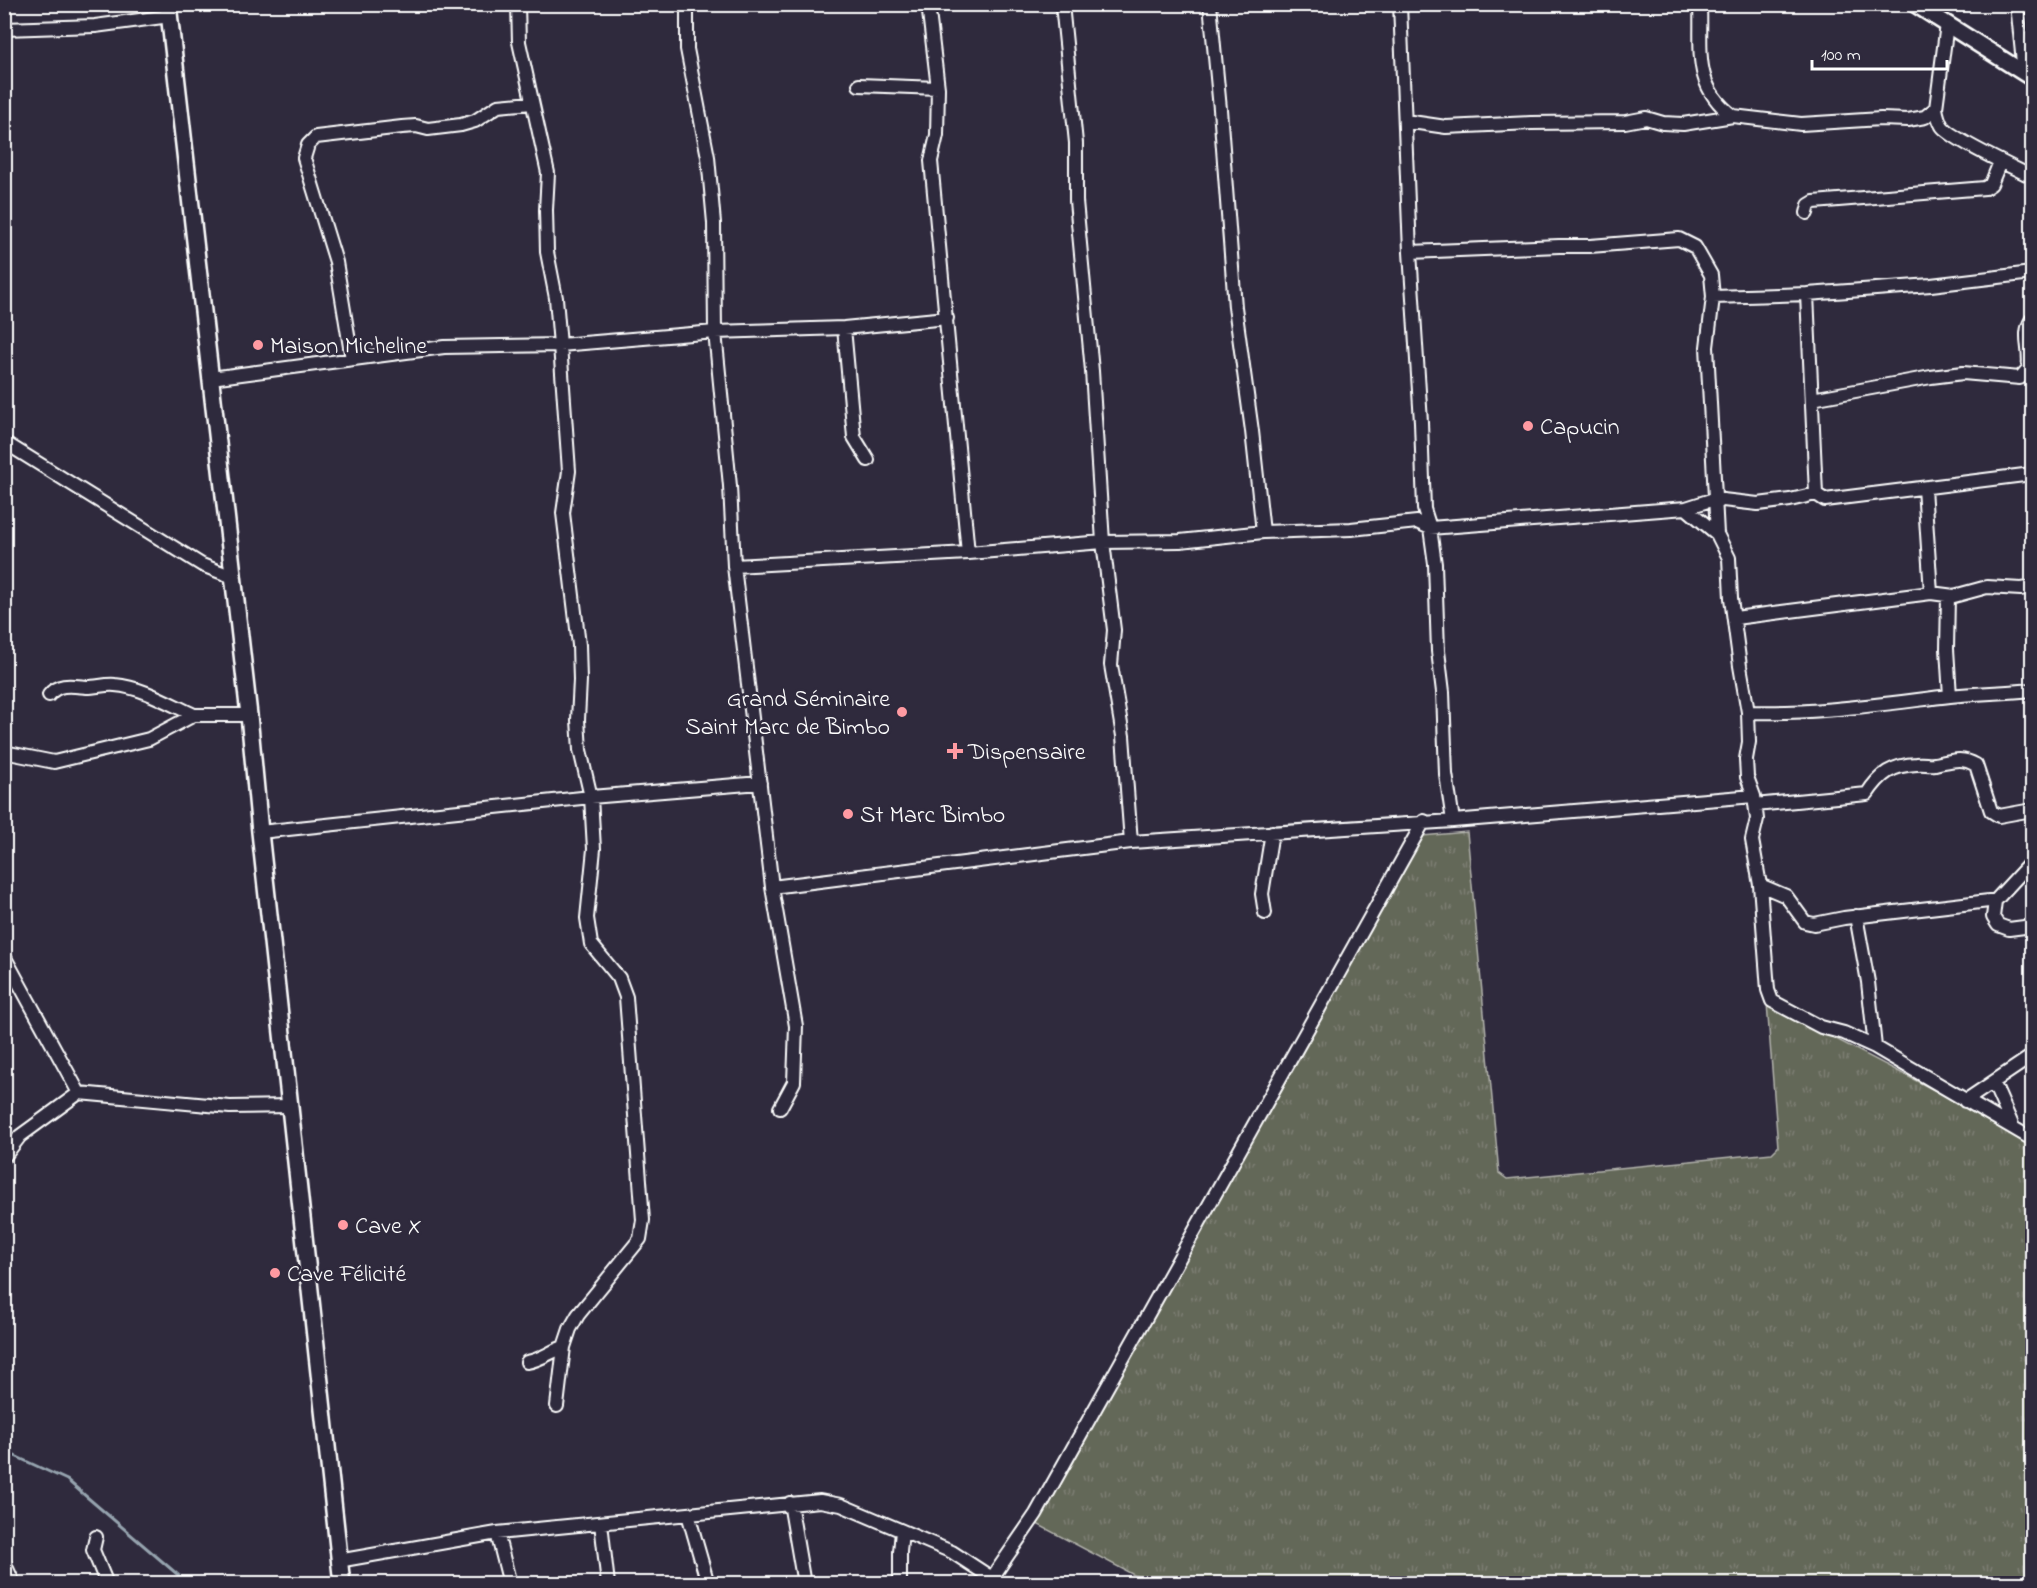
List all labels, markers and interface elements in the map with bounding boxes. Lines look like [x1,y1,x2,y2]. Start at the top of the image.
scale bar [1812,33,1947,71]
text: 100 m [1821,43,1861,69]
place label: Maison Micheline [270,330,427,365]
marker: Maison Micheline [251,338,265,352]
place label: Capucin [1540,411,1620,446]
marker: Capucin [1521,419,1535,433]
place label: Grand Séminaire Saint Marc de Bimbo [685,683,890,746]
marker: Grand Séminaire Saint Marc de Bimbo [895,705,909,719]
place label: Dispensaire [967,736,1086,771]
marker: Dispensaire [946,742,964,760]
place label: St Marc Bimbo [860,799,1005,834]
marker: St Marc Bimbo [841,807,855,821]
place label: Cave X [355,1210,422,1245]
marker: Cave X [336,1218,350,1232]
place label: Cave Félicité [287,1258,406,1293]
marker: Cave Félicité [268,1266,282,1280]

